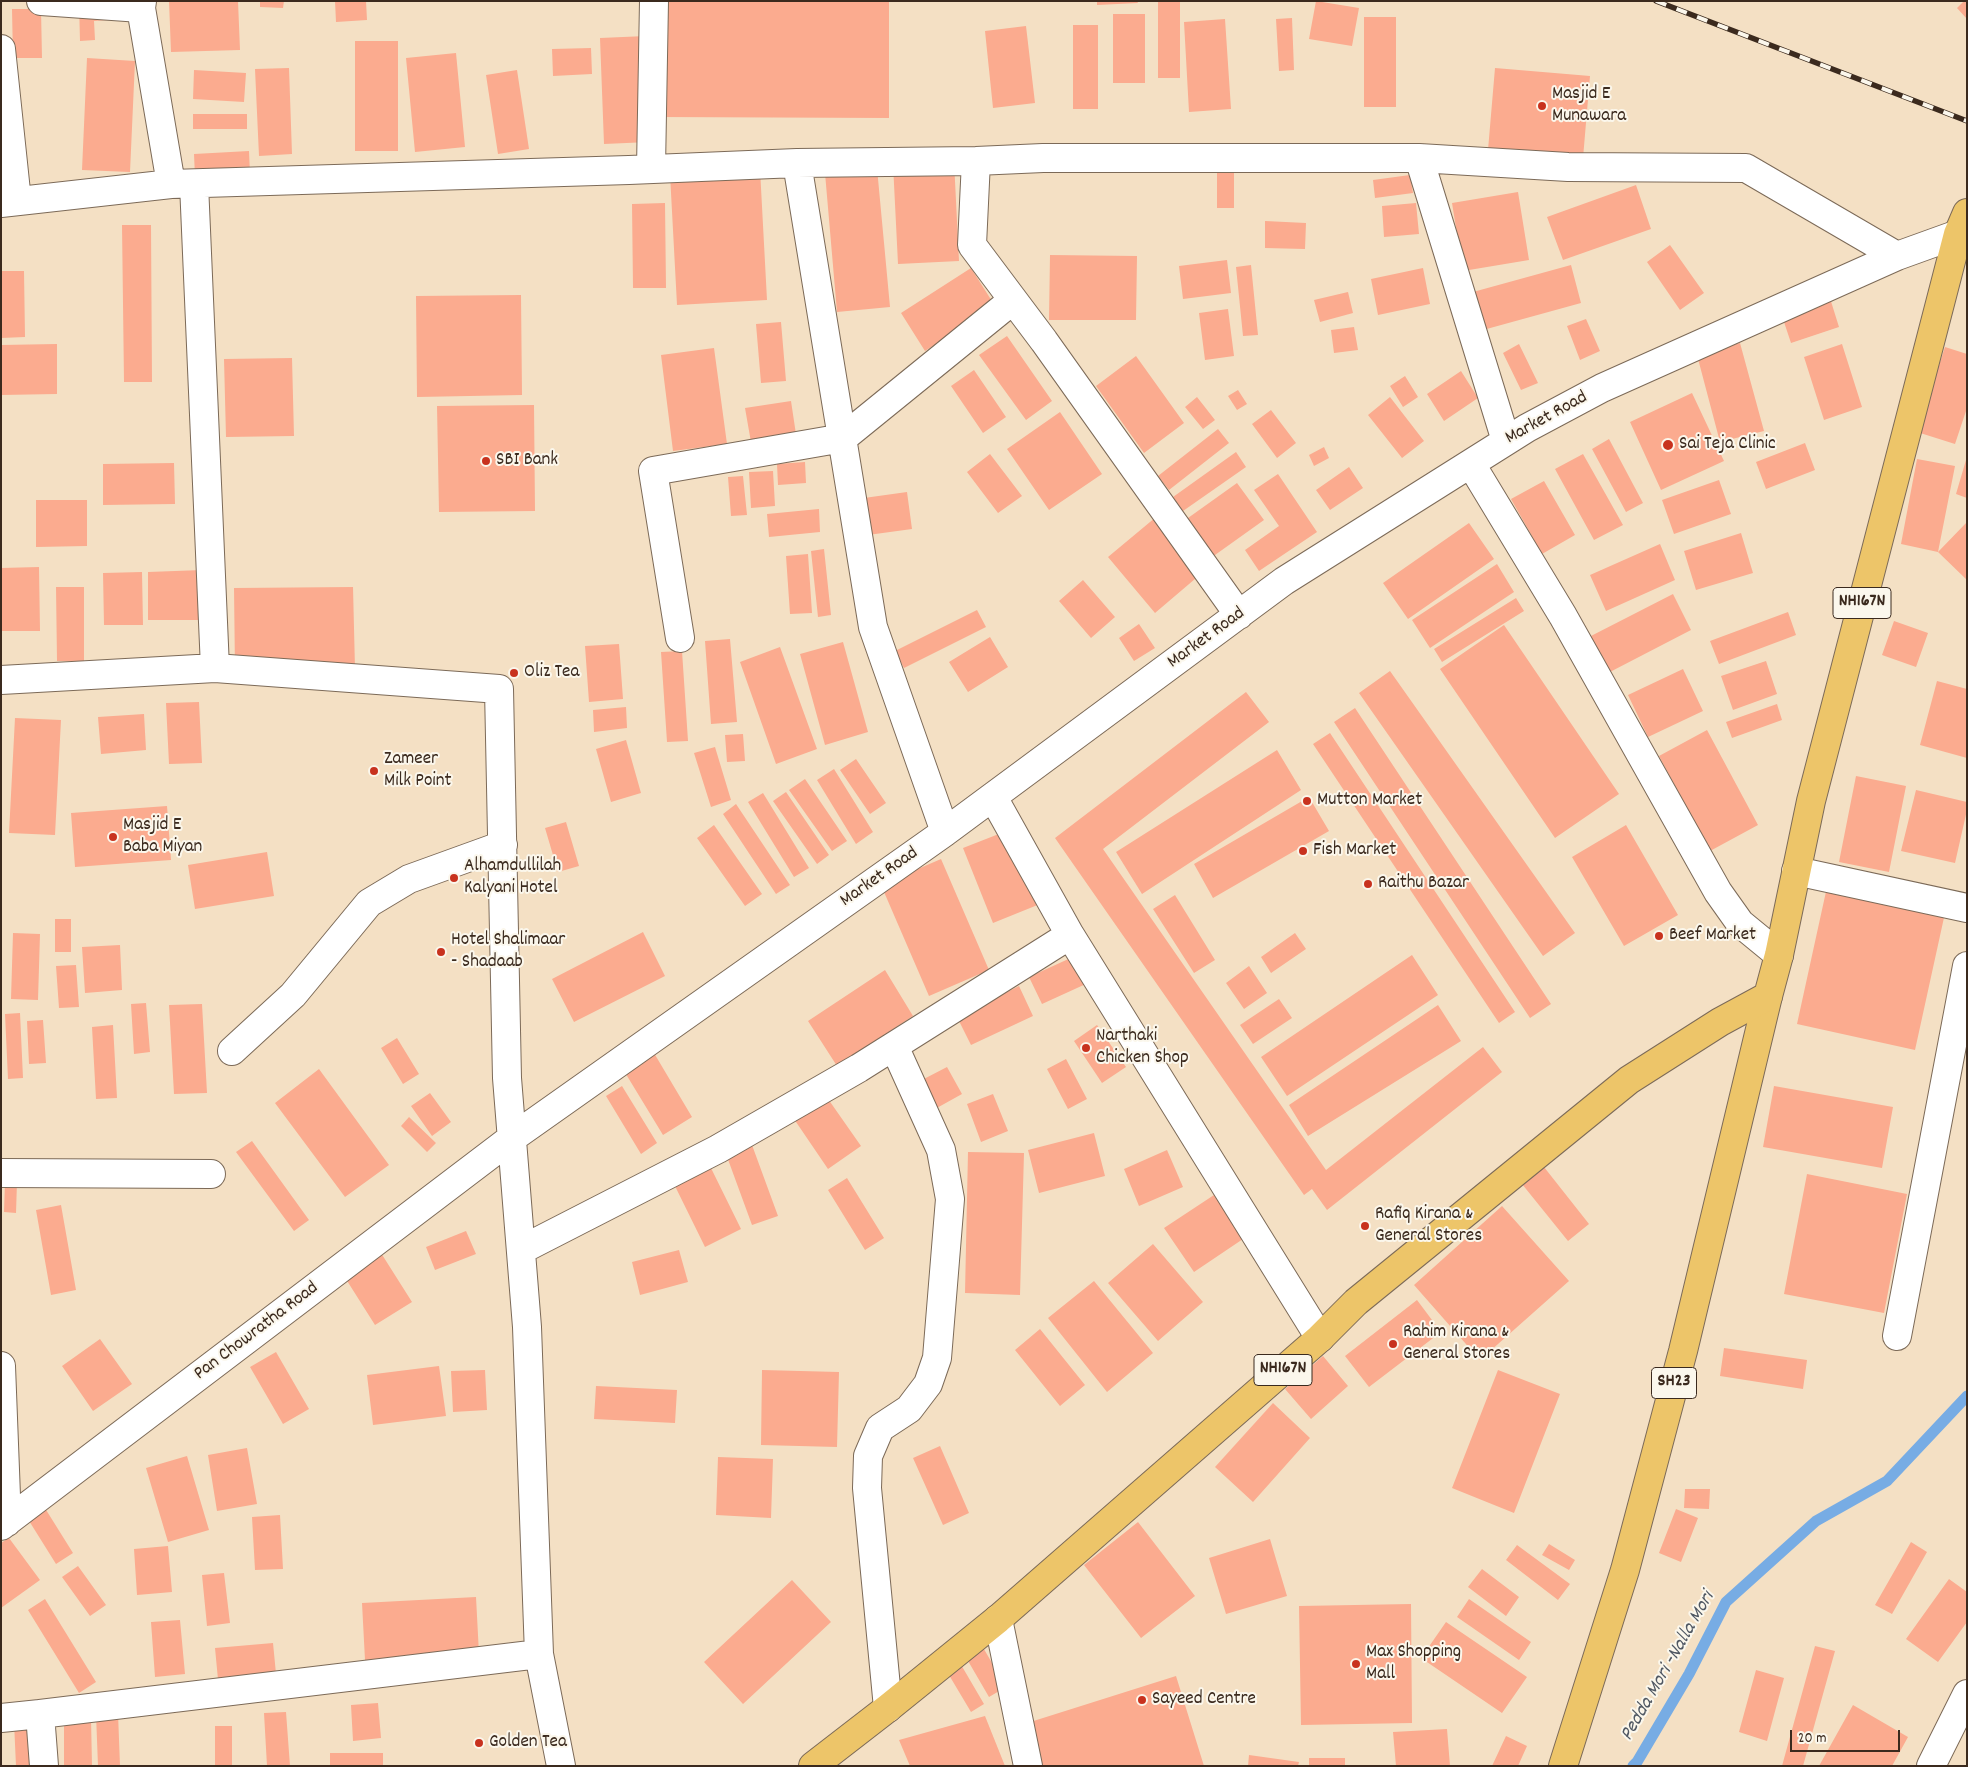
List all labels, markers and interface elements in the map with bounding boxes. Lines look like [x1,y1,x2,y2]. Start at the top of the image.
place label: Masjid E Munawara [1552,84,1626,128]
marker: Masjid E Munawara [1536,100,1548,112]
street label: Market Road [1502,387,1592,451]
place label: Sai Teja Clinic [1679,434,1776,456]
marker: Sai Teja Clinic [1661,438,1675,452]
place label: SBI Bank [496,450,558,472]
marker: SBI Bank [480,455,492,467]
road number: NH167N [1833,588,1891,618]
street label: Market Road [1164,603,1250,675]
place label: Oliz Tea [524,662,579,684]
marker: Oliz Tea [508,667,520,679]
place label: Zameer Milk Point [384,749,452,793]
marker: Zameer Milk Point [368,765,380,777]
place label: Mutton Market [1317,790,1422,812]
marker: Mutton Market [1301,795,1313,807]
place label: Masjid E Baba Miyan [123,815,202,859]
marker: Masjid E Baba Miyan [107,831,119,843]
place label: Fish Market [1313,840,1396,862]
street label: Market Road [837,843,923,913]
marker: Fish Market [1297,845,1309,857]
place label: Alhamdullilah Kalyani Hotel [464,856,561,900]
marker: Alhamdullilah Kalyani Hotel [448,872,460,884]
place label: Raithu Bazar [1378,873,1469,895]
marker: Raithu Bazar [1362,878,1374,890]
place label: Beef Market [1669,925,1756,947]
place label: Hotel Shalimaar - Shadaab [451,930,565,974]
marker: Beef Market [1653,930,1665,942]
marker: Hotel Shalimaar - Shadaab [435,946,447,958]
place label: Narthaki Chicken Shop [1096,1026,1189,1070]
marker: Narthaki Chicken Shop [1080,1042,1092,1054]
place label: Rafiq Kirana & General Stores [1375,1204,1482,1248]
marker: Rafiq Kirana & General Stores [1359,1220,1371,1232]
street label: Pan Chowratha Road [190,1278,324,1386]
place label: Rahim Kirana & General Stores [1403,1322,1510,1366]
marker: Rahim Kirana & General Stores [1387,1338,1399,1350]
road number: NH167N [1254,1354,1312,1386]
road number: SH23 [1652,1368,1696,1399]
water label: Pedda Mori -Nalla Mori [1617,1588,1721,1746]
place label: Max Shopping Mall [1366,1642,1461,1686]
marker: Max Shopping Mall [1350,1658,1362,1670]
place label: Sayeed Centre [1152,1689,1256,1711]
marker: Sayeed Centre [1136,1694,1148,1706]
scale bar [1793,1720,1903,1752]
text: 20 m [1798,1728,1826,1750]
place label: Golden Tea [489,1732,567,1754]
marker: Golden Tea [473,1737,485,1749]

